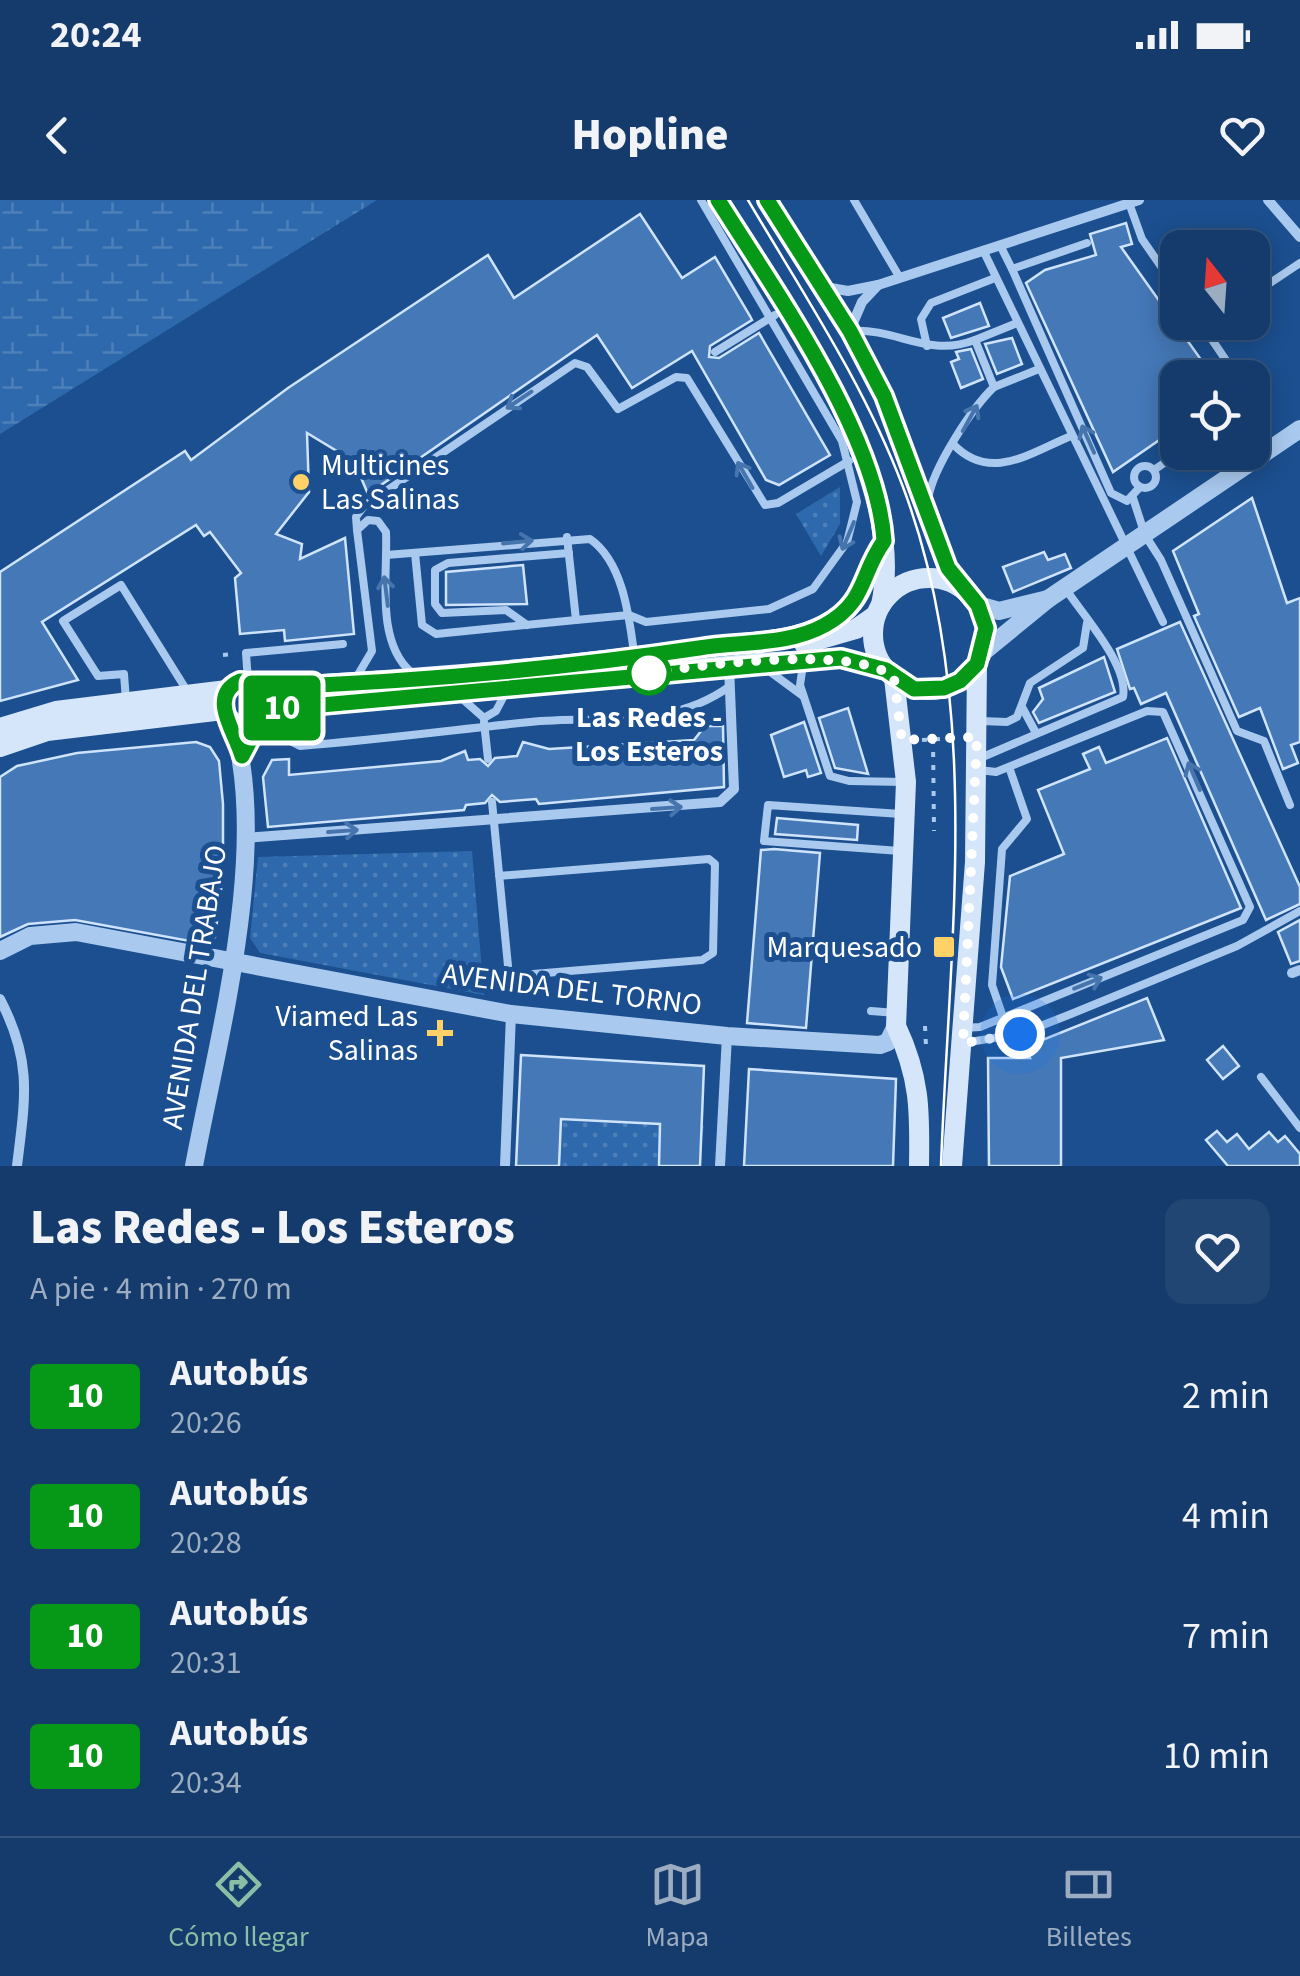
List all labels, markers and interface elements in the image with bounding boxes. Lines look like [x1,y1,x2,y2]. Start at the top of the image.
text: 20:24 [50,8,142,62]
text: Hopline [572,103,728,167]
icon: back [30,108,85,163]
icon: heart [1215,108,1270,163]
north arrow [1160,230,1270,340]
map controls [1160,230,1270,470]
button: locate [1160,360,1270,470]
one-way arrow [506,390,534,411]
one-way arrow [961,404,980,433]
one-way arrow [1078,424,1096,455]
place label: Multicines Las Salinas [321,444,460,521]
one-way arrow [735,461,755,490]
marker: Multicines Las Salinas [290,471,312,493]
one-way arrow [838,520,856,551]
one-way arrow [501,533,534,552]
one-way arrow [376,575,395,608]
marker: Las Redes - Los Esteros [628,652,670,694]
line badge: 10 [237,676,327,740]
text: 10 [264,683,300,733]
place label: Las Redes - Los Esteros [575,696,723,773]
one-way arrow [1184,762,1202,792]
one-way arrow [650,798,682,817]
one-way arrow [326,822,358,841]
street label: AVENIDA DEL TRABAJO [151,842,238,1132]
place label: Marquesado [767,926,922,969]
marker: Marquesado [931,934,957,960]
street label: AVENIDA DEL TORNO [440,952,704,1027]
one-way arrow [1072,973,1102,991]
place label: Viamed Las Salinas [275,995,418,1072]
your location [995,1009,1045,1059]
marker: Viamed Las Salinas [427,1020,453,1046]
text: Las Redes - Los Esteros [30,1194,515,1262]
button: heart [1165,1199,1270,1304]
text: A pie · 4 min · 270 m [30,1266,292,1312]
text: Autobús [170,1346,308,1400]
text: 2 min [1182,1369,1270,1423]
text: 10 [67,1371,103,1421]
text: 20:26 [170,1400,242,1446]
text: Autobús [170,1466,308,1520]
text: 4 min [1182,1489,1270,1543]
text: 10 [67,1491,103,1541]
text: 20:28 [170,1520,242,1566]
text: Autobús [170,1586,308,1640]
text: 7 min [1182,1609,1270,1663]
text: 10 [67,1611,103,1661]
text: 20:31 [170,1640,242,1686]
text: Autobús [170,1706,308,1760]
text: 10 min [1163,1729,1270,1783]
text: 10 [67,1731,103,1781]
text: 20:34 [170,1760,242,1806]
tab: Cómo llegar [168,1857,309,1957]
tab: Mapa [645,1857,709,1957]
tab: Billetes [1046,1857,1132,1957]

